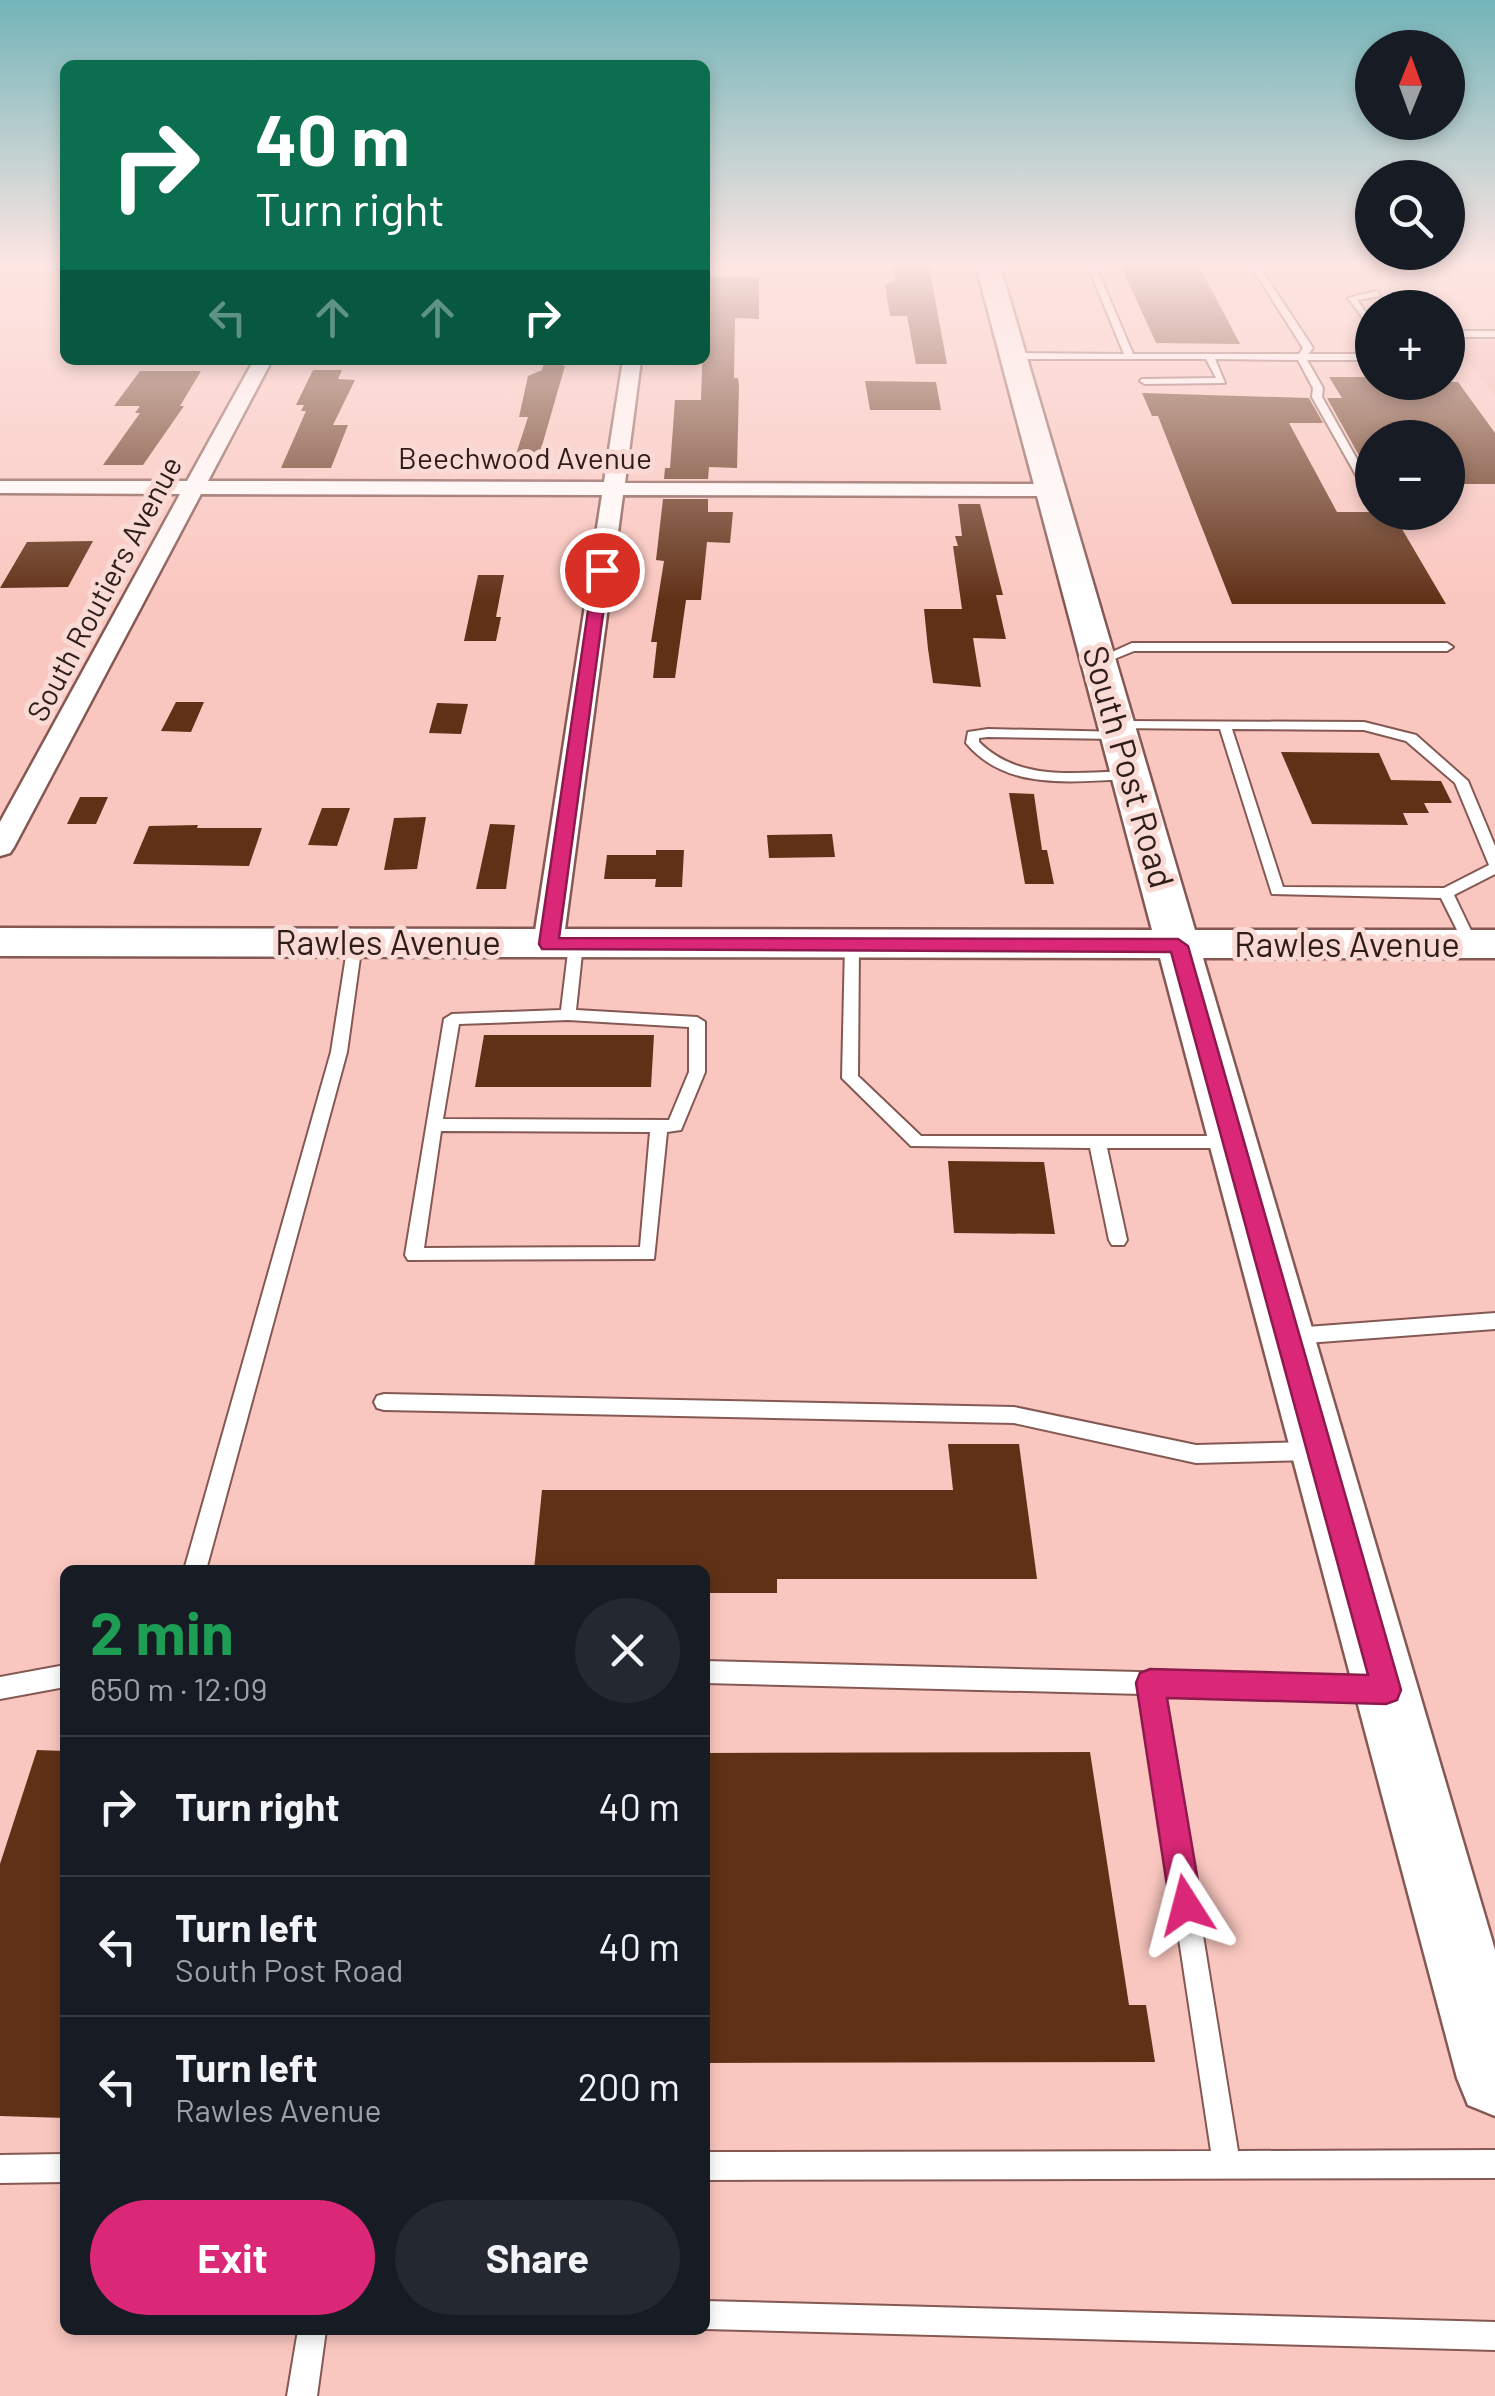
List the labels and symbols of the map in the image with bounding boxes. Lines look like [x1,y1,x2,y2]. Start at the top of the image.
north arrow [1355,30,1465,140]
street label: Beechwood Avenue [398,439,652,475]
street label: South Routiers Avenue [18,449,188,727]
pin [560,528,645,613]
street label: South Post Road [1075,641,1185,892]
street label: Rawles Avenue [275,920,501,962]
street label: Rawles Avenue [1234,922,1460,964]
position arrow [1134,1853,1238,1957]

